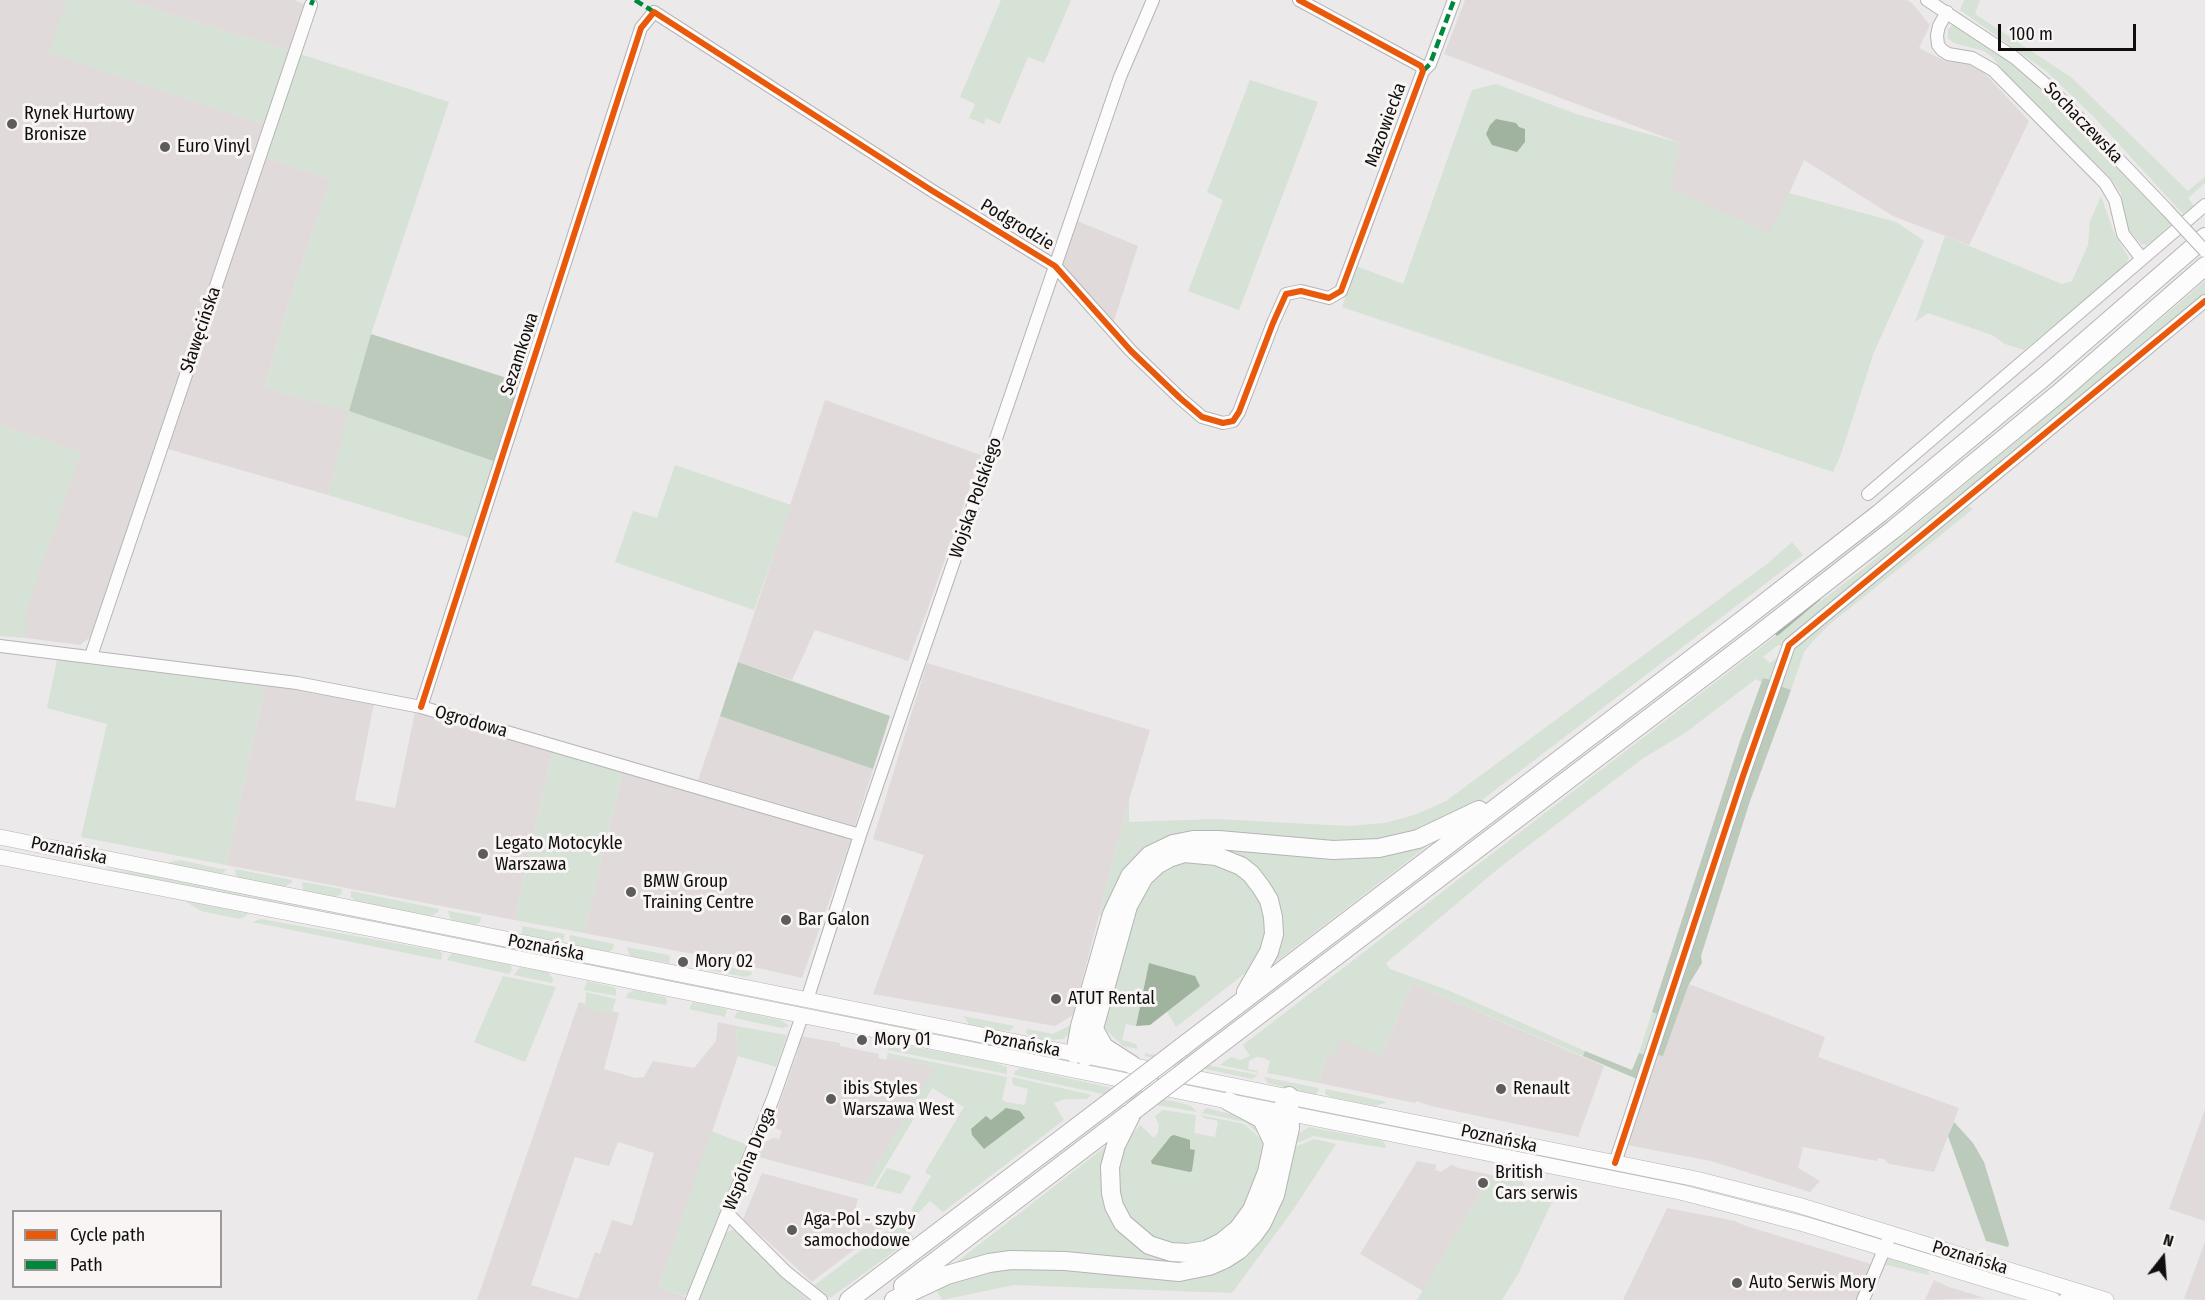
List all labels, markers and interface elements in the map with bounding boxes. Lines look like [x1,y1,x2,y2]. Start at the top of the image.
scale bar [2001,12,2139,50]
text: 100 m [2009,23,2053,45]
street label: Sochaczewska [2039,78,2127,168]
street label: Mazowiecka [1361,80,1411,170]
place label: Rynek Hurtowy Bronisze [24,103,134,146]
marker: Rynek Hurtowy Bronisze [5,117,19,131]
place label: Euro Vinyl [177,136,250,158]
marker: Euro Vinyl [158,140,172,154]
street label: Podgrodzie [976,195,1058,255]
street label: Sławęcińska [176,284,226,376]
street label: Sezamkowa [497,310,543,398]
street label: Wojska Polskiego [945,435,1007,561]
street label: Ogrodowa [432,701,510,743]
street label: Poznańska [29,832,109,870]
place label: Legato Motocykle Warszawa [495,833,623,876]
marker: Legato Motocykle Warszawa [476,847,490,861]
place label: BMW Group Training Centre [643,871,754,914]
marker: BMW Group Training Centre [624,885,638,899]
place label: Bar Galon [798,909,870,931]
marker: Bar Galon [779,913,793,927]
street label: Poznańska [506,930,586,966]
place label: Mory 02 [695,951,753,973]
marker: Mory 02 [676,955,690,969]
place label: ATUT Rental [1068,988,1155,1010]
marker: ATUT Rental [1049,992,1063,1006]
street label: Poznańska [982,1026,1062,1062]
place label: Mory 01 [874,1029,931,1051]
marker: Mory 01 [855,1033,869,1047]
place label: ibis Styles Warszawa West [843,1078,954,1120]
place label: Renault [1513,1078,1570,1100]
marker: Renault [1494,1082,1508,1096]
marker: ibis Styles Warszawa West [824,1092,838,1106]
street label: Wspólna Droga [719,1104,781,1214]
street label: Poznańska [1459,1120,1539,1158]
place label: British Cars serwis [1495,1162,1578,1204]
marker: British Cars serwis [1476,1176,1490,1190]
place label: Aga-Pol - szyby samochodowe [804,1209,915,1252]
legend [12,1210,222,1288]
marker: Aga-Pol - szyby samochodowe [785,1223,799,1237]
text: Cycle path [70,1224,145,1246]
north arrow [2133,1228,2193,1288]
text: N [2161,1230,2176,1251]
street label: Poznańska [1930,1236,2010,1280]
text: Path [70,1254,103,1276]
place label: Auto Serwis Mory [1749,1272,1876,1294]
marker: Auto Serwis Mory [1730,1276,1744,1290]

